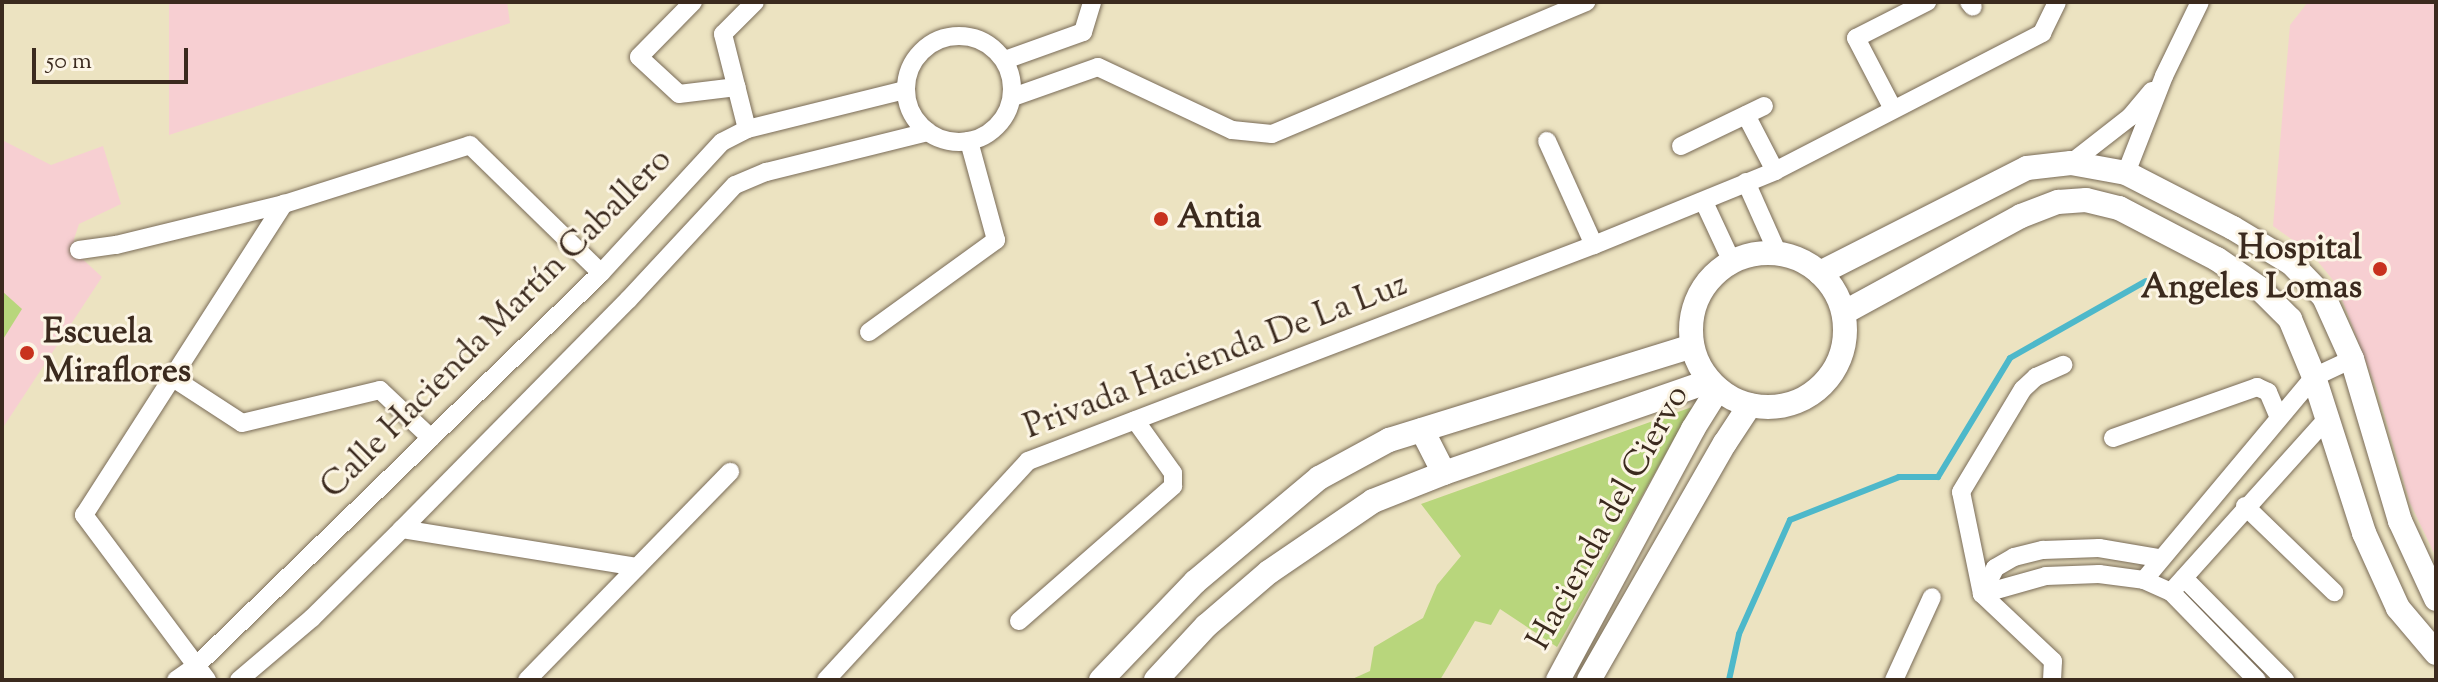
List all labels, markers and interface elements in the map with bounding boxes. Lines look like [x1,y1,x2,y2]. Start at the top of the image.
scale bar [36,32,192,82]
text: 50 m [46,45,92,79]
street label: Calle Hacienda Martín Caballero [313,140,681,508]
place label: Antia [1177,199,1261,239]
marker: Antia [1152,210,1170,228]
place label: Hospital Angeles Lomas [2141,229,2362,308]
marker: Hospital Angeles Lomas [2369,258,2391,280]
street label: Privada Hacienda De La Luz [1019,265,1413,449]
place label: Escuela Miraflores [43,313,191,392]
marker: Escuela Miraflores [18,344,36,362]
street label: Hacienda del Ciervo [1519,379,1699,657]

